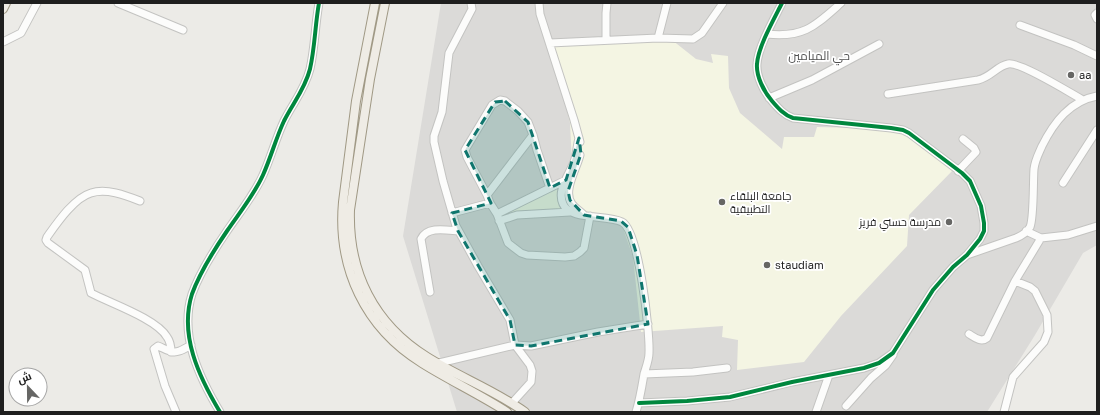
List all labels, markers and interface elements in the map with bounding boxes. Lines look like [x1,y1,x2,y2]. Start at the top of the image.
district label: حي الميامين [788,48,850,66]
place label: aa [1079,68,1091,81]
marker: aa [1066,70,1076,80]
place label: جامعة البلقاء التطبيقية [730,189,791,215]
marker: جامعة البلقاء التطبيقية [717,197,727,207]
place label: مدرسة حسني فريز [858,215,941,231]
marker: مدرسة حسني فريز [944,217,954,227]
place label: staudiam [775,258,824,271]
marker: staudiam [762,260,772,270]
north arrow [8,367,48,407]
text: ش [15,369,33,387]

